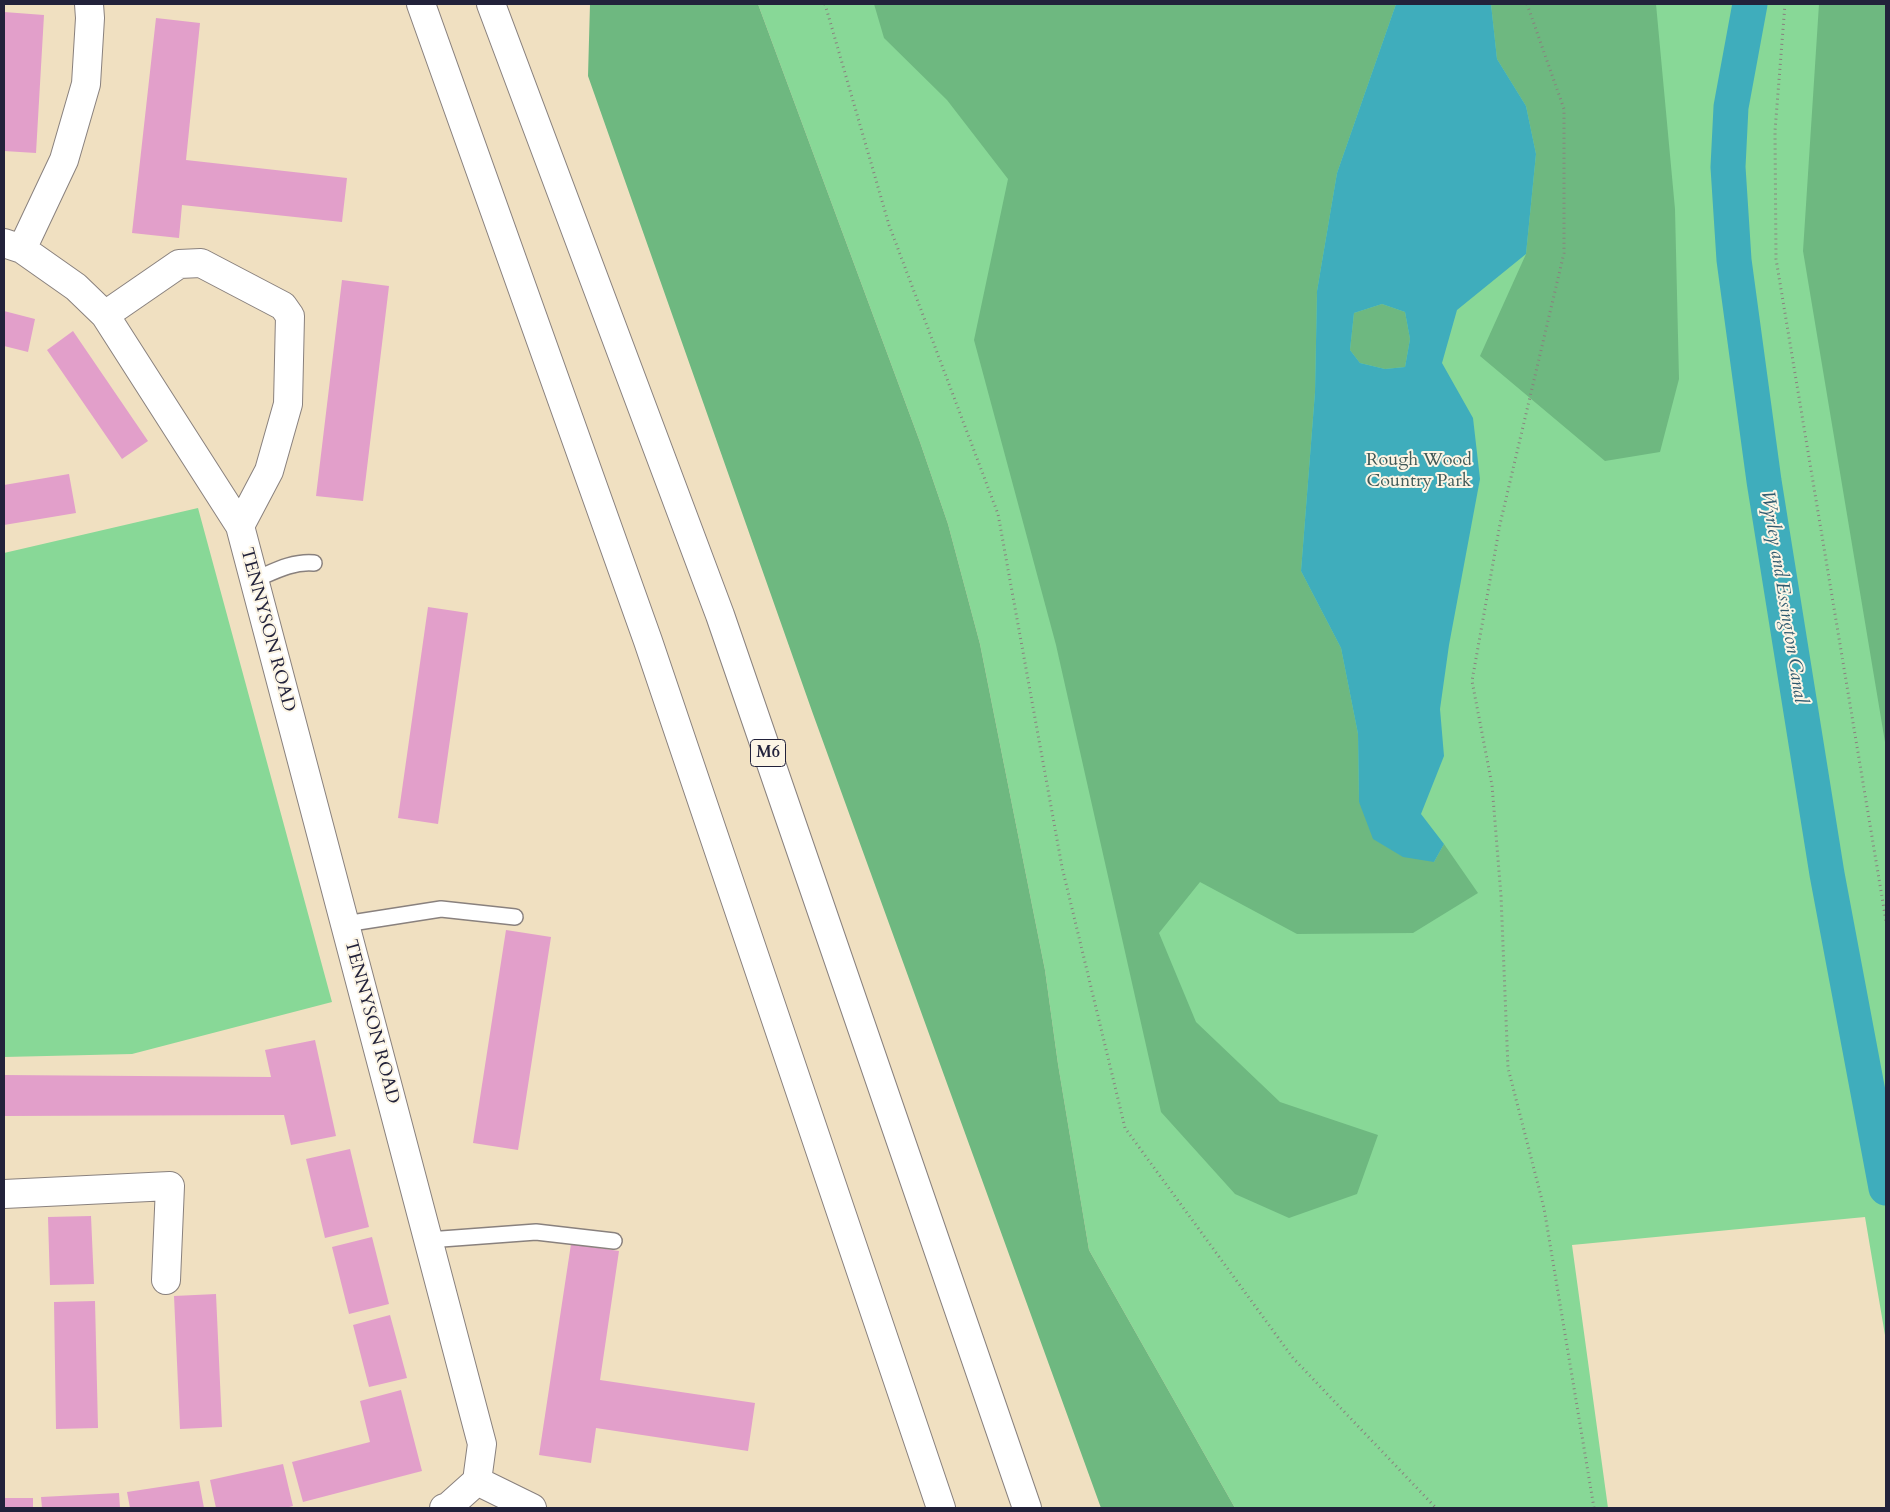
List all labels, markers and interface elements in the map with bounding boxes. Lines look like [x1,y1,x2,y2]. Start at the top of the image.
park label: Rough Wood Country Park [1366,450,1472,492]
water label: Wyrley and Essington Canal [1755,489,1811,705]
street label: TENNYSON ROAD [235,546,299,714]
road number: M6 [750,740,786,766]
street label: TENNYSON ROAD [339,938,403,1106]

